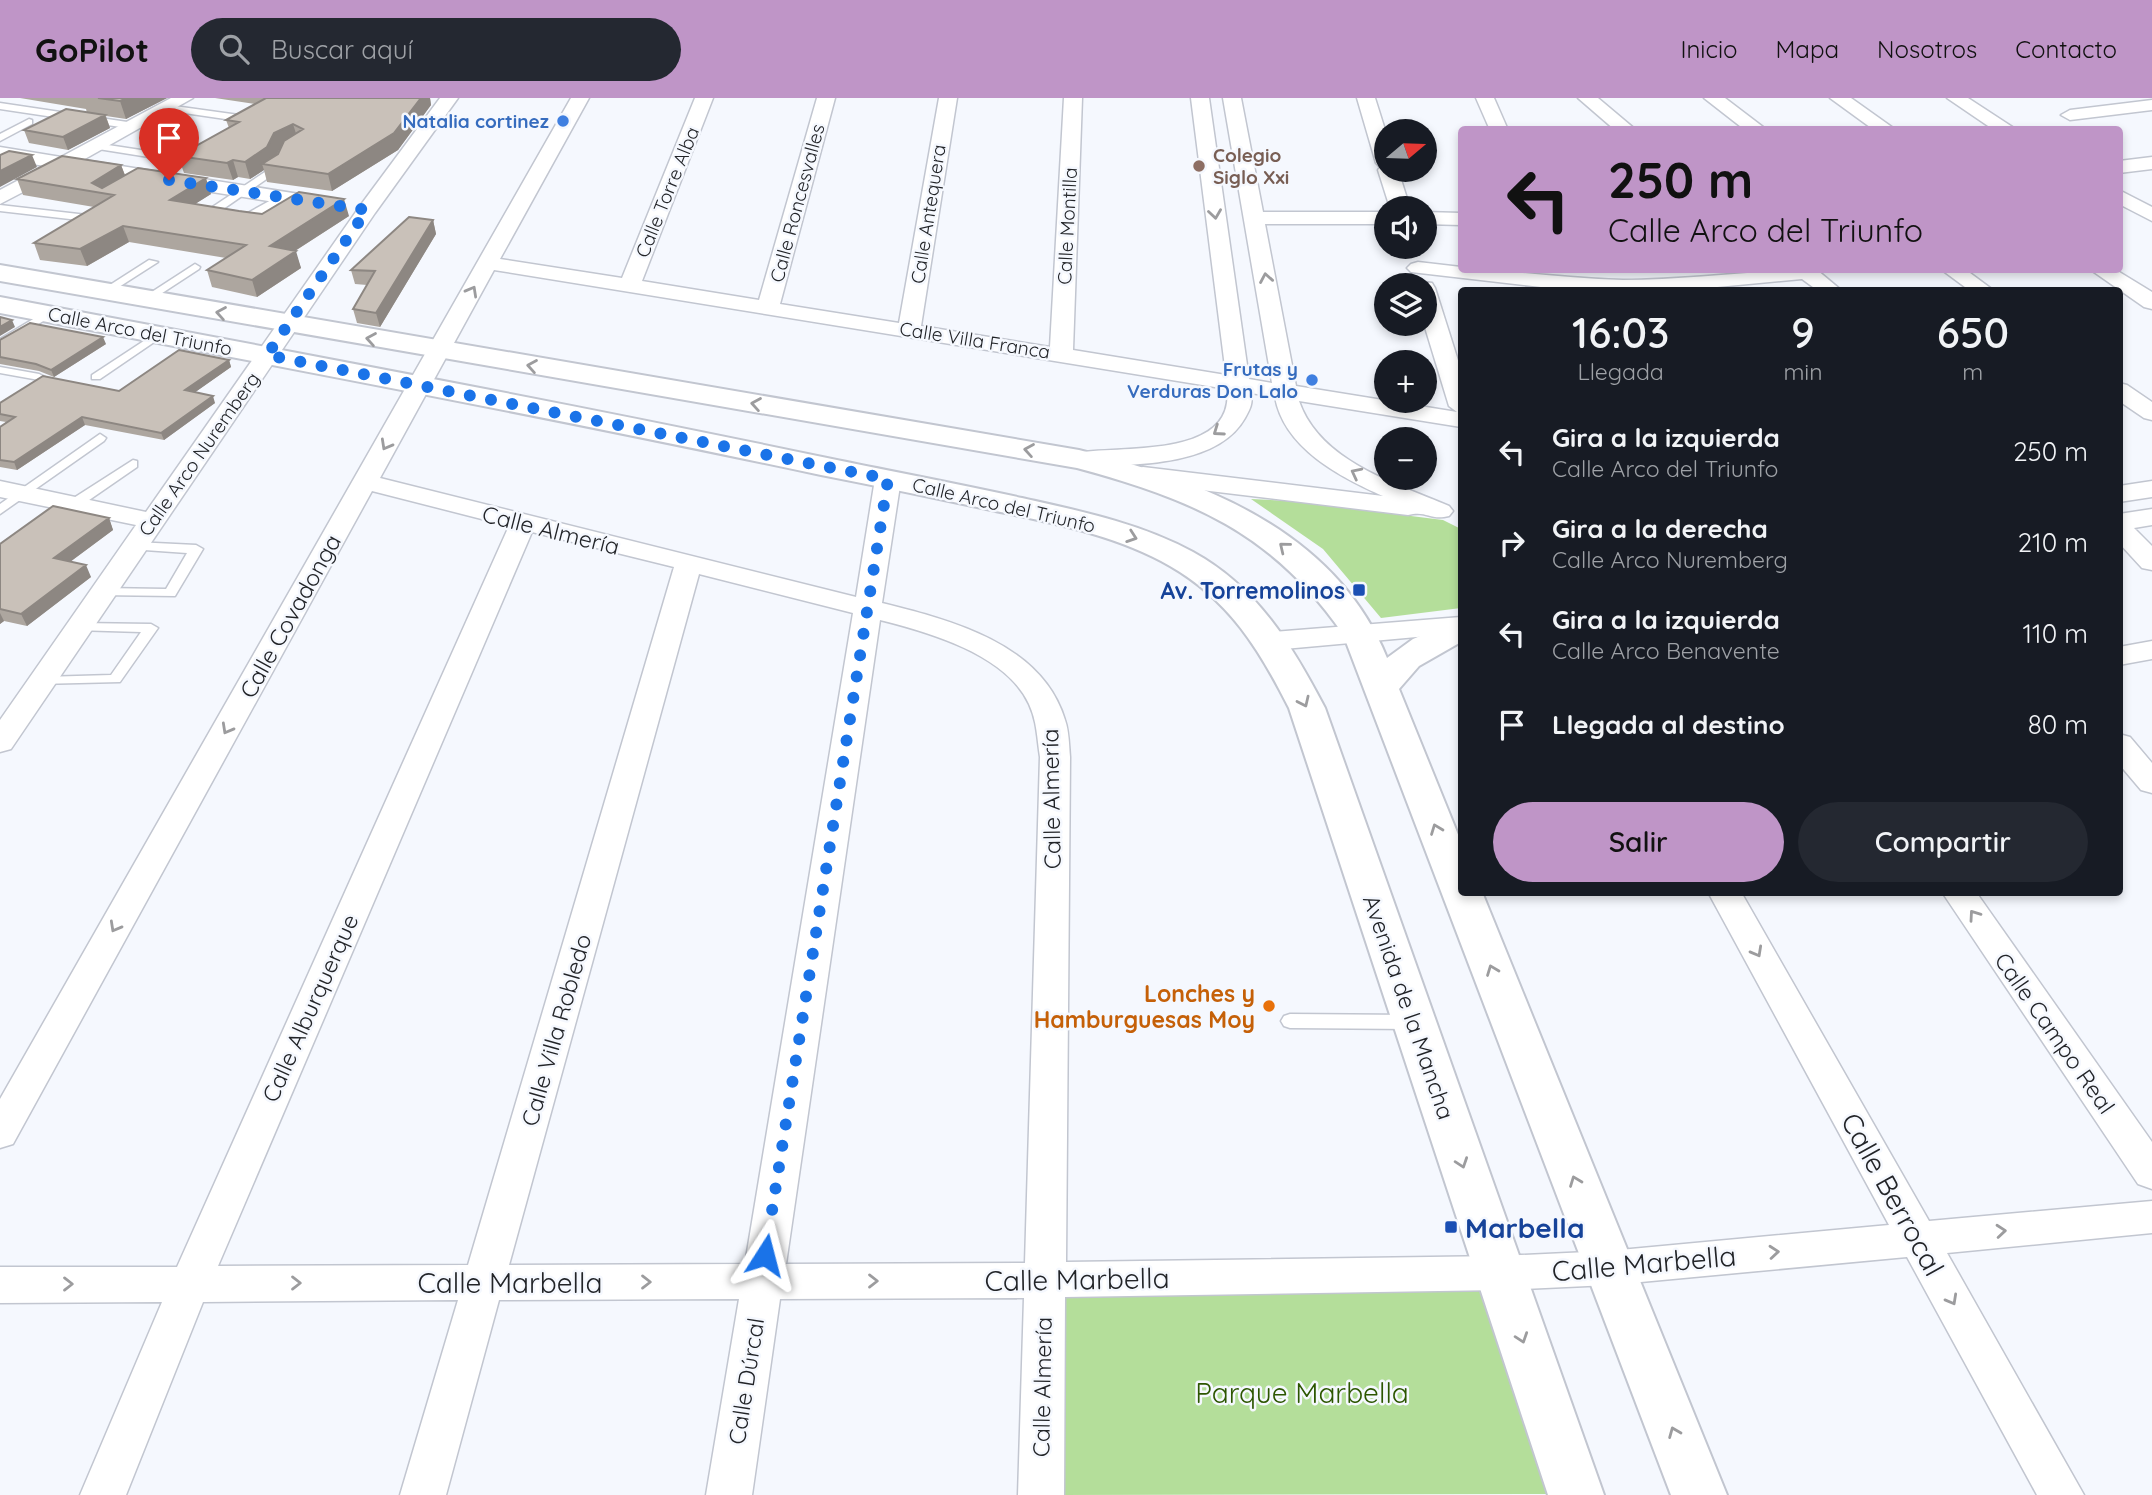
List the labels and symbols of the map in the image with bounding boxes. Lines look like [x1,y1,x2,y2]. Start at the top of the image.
pin [139,108,199,180]
place label: Natalia cortinez [403,109,549,133]
marker: Natalia cortinez [555,113,571,129]
north arrow [1374,119,1437,182]
street label: Calle Roncesvalles [764,121,830,285]
street label: Calle Torre Alba [630,123,704,261]
street label: Calle Antequera [905,143,951,285]
place label: Colegio Siglo Xxi [1213,143,1289,189]
marker: Colegio Siglo Xxi [1191,158,1207,174]
street label: Calle Montilla [1052,167,1082,285]
one-way arrow [1208,208,1223,220]
one-way arrow [1259,272,1274,284]
one-way arrow [464,285,477,298]
street label: Calle Arco del Triunfo [46,301,234,361]
one-way arrow [215,306,227,321]
street label: Calle Villa Franca [898,316,1052,364]
one-way arrow [365,332,377,347]
place label: Frutas y Verduras Don Lalo [1127,357,1298,403]
one-way arrow [526,359,538,374]
street label: Calle Arco Nuremberg [133,367,265,541]
marker: Frutas y Verduras Don Lalo [1304,372,1320,388]
one-way arrow [750,397,762,412]
one-way arrow [1214,423,1226,435]
one-way arrow [381,437,394,450]
one-way arrow [1023,443,1035,458]
one-way arrow [1350,468,1363,482]
street label: Calle Arco del Triunfo [910,472,1098,538]
street label: Calle Almería [479,499,623,561]
street label: Calle Covadonga [233,529,347,703]
one-way arrow [1126,529,1138,543]
one-way arrow [1280,543,1293,555]
place label: Av. Torremolinos [1160,576,1345,605]
marker: Av. Torremolinos [1351,582,1367,598]
one-way arrow [1296,695,1310,707]
one-way arrow [222,721,235,734]
street label: Calle Almería [1035,729,1067,869]
one-way arrow [1431,824,1445,836]
street label: Avenida de la Mancha [1357,891,1461,1123]
street label: Calle Alburquerque [256,910,364,1106]
one-way arrow [1970,910,1982,923]
one-way arrow [110,920,123,933]
street label: Calle Villa Robledo [515,931,597,1129]
one-way arrow [1749,945,1762,957]
street label: Calle Campo Real [1989,947,2121,1119]
one-way arrow [1486,964,1500,976]
place label: Lonches y Hamburguesas Moy [1034,979,1255,1034]
marker: Lonches y Hamburguesas Moy [1261,998,1277,1014]
street label: Calle Berrocal [1834,1106,1952,1282]
one-way arrow [1454,1156,1468,1168]
one-way arrow [1569,1176,1583,1188]
place label: Marbella [1465,1210,1584,1245]
position arrow [728,1218,802,1292]
marker: Marbella [1443,1219,1459,1235]
one-way arrow [1996,1224,2007,1239]
street label: Calle Marbella [1550,1238,1738,1288]
one-way arrow [1769,1245,1780,1260]
street label: Calle Marbella [984,1260,1170,1298]
street label: Calle Marbella [418,1265,602,1300]
one-way arrow [868,1273,879,1289]
one-way arrow [641,1274,651,1290]
one-way arrow [291,1275,301,1291]
one-way arrow [63,1277,74,1292]
one-way arrow [1944,1293,1957,1305]
street label: Calle Dúrcal [722,1316,770,1446]
street label: Calle Almería [1026,1317,1058,1457]
one-way arrow [1514,1331,1528,1343]
park label: Parque Marbella [1195,1375,1409,1410]
one-way arrow [1669,1426,1683,1438]

